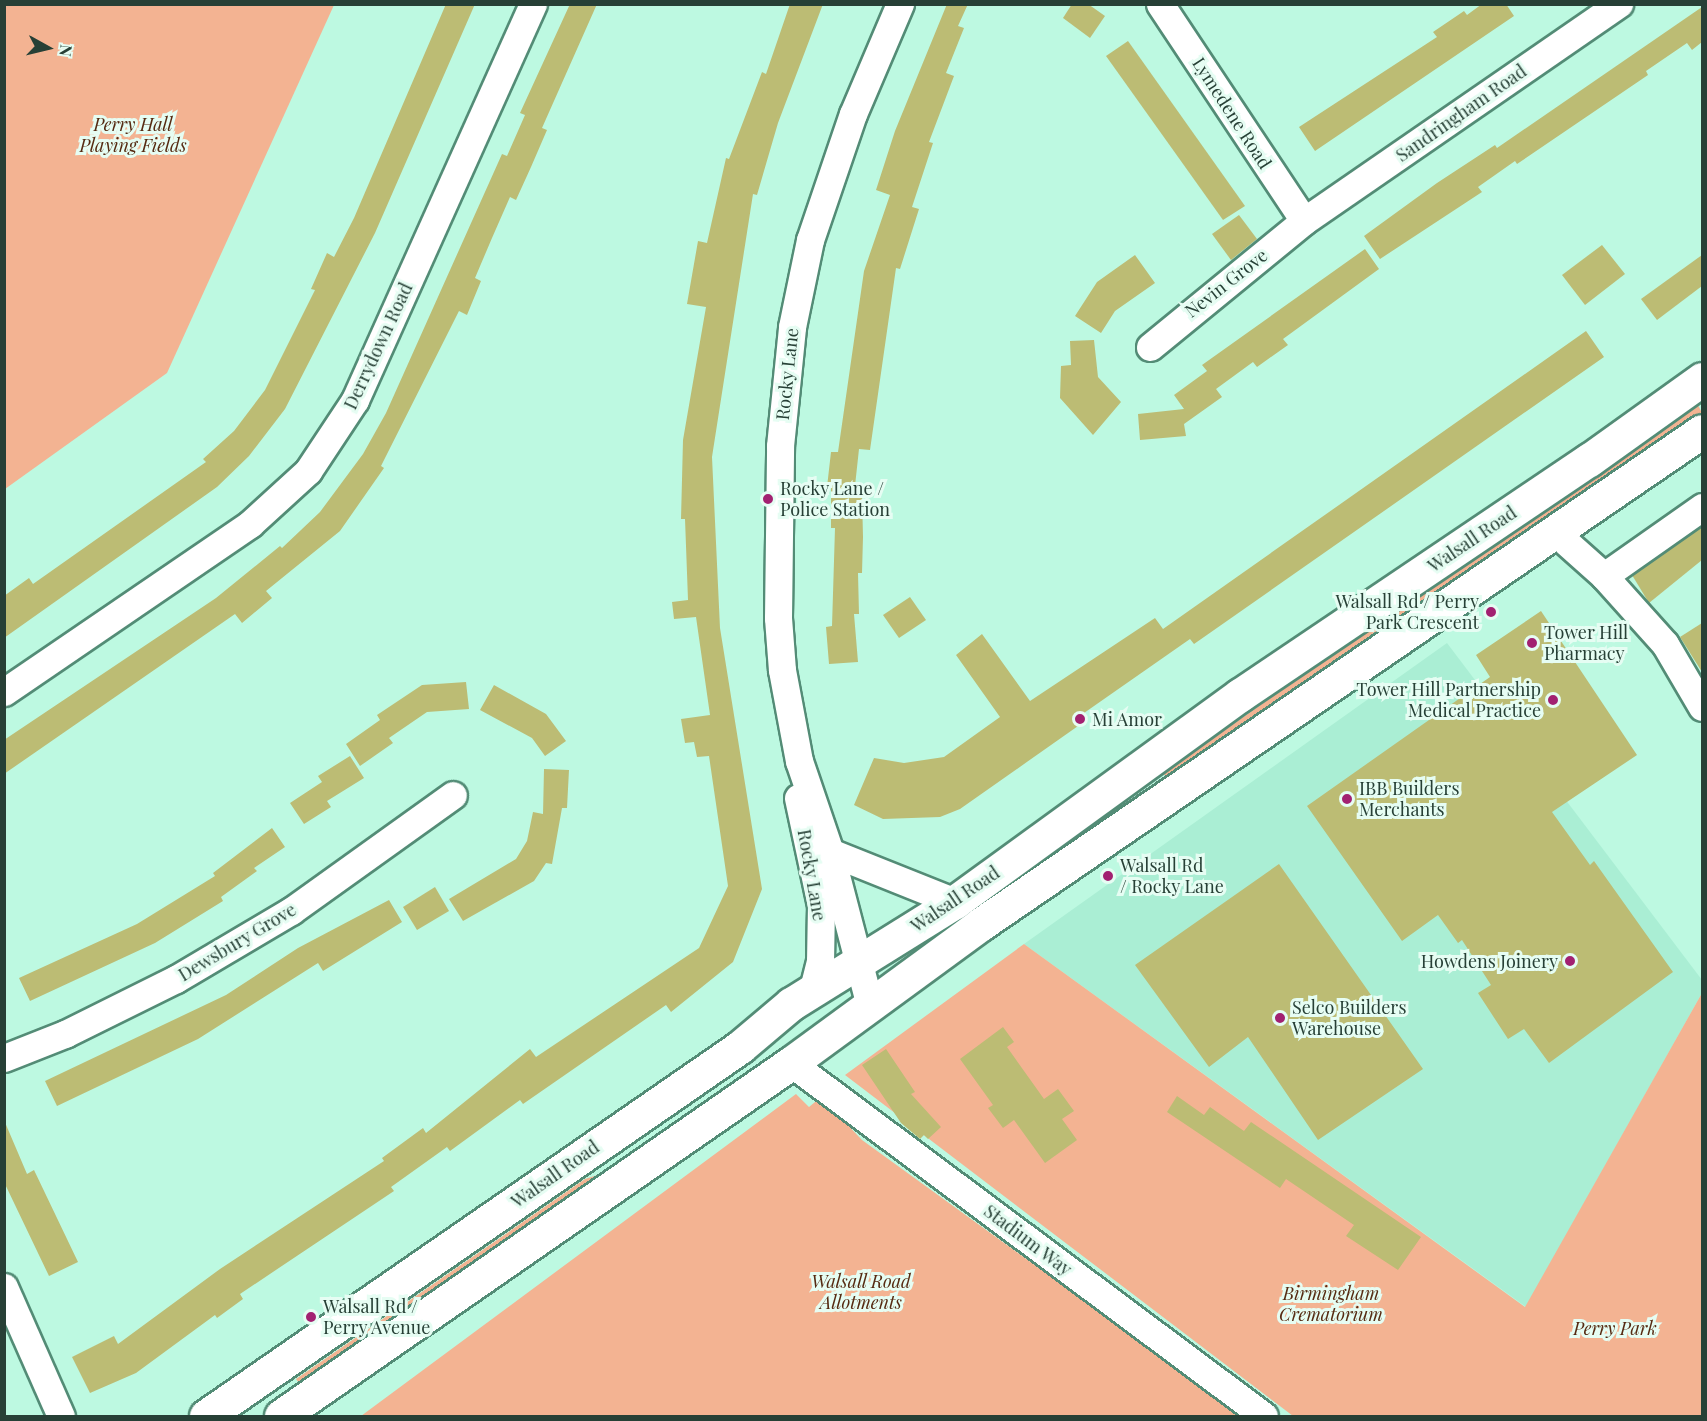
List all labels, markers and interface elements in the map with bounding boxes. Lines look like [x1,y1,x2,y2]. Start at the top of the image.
north arrow [18,18,78,78]
text: N [55,43,78,58]
street label: Lymedene Road [1188,53,1276,173]
street label: Sandringham Road [1392,60,1530,166]
park label: Perry Hall Playing Fields [79,114,187,156]
street label: Nevin Grove [1181,244,1271,322]
street label: Derrydown Road [339,279,417,413]
street label: Rocky Lane [771,327,803,421]
place label: Rocky Lane / Police Station [780,478,890,520]
marker: Rocky Lane / Police Station [761,492,775,506]
street label: Walsall Road [1424,501,1520,577]
place label: Walsall Rd / Perry Park Crescent [1335,591,1479,634]
marker: Walsall Rd / Perry Park Crescent [1484,605,1498,619]
place label: Tower Hill Pharmacy [1544,622,1629,664]
marker: Tower Hill Pharmacy [1525,636,1539,650]
place label: Tower Hill Partnership Medical Practice [1356,679,1541,722]
marker: Tower Hill Partnership Medical Practice [1546,693,1560,707]
place label: Mi Amor [1092,708,1163,730]
marker: Mi Amor [1073,712,1087,726]
place label: IBB Builders Merchants [1359,778,1459,820]
marker: IBB Builders Merchants [1340,792,1354,806]
street label: Rocky Lane [793,827,831,923]
place label: Walsall Rd / Rocky Lane [1120,855,1224,898]
street label: Walsall Road [907,861,1003,937]
marker: Walsall Rd / Rocky Lane [1101,869,1115,883]
street label: Dewsbury Grove [174,898,300,986]
place label: Howdens Joinery [1421,950,1558,972]
marker: Howdens Joinery [1563,954,1577,968]
place label: Selco Builders Warehouse [1292,997,1406,1040]
marker: Selco Builders Warehouse [1273,1011,1287,1025]
street label: Walsall Road [507,1136,603,1212]
street label: Stadium Way [980,1200,1076,1280]
park label: Walsall Road Allotments [811,1271,911,1314]
park label: Birmingham Crematorium [1279,1283,1383,1326]
place label: Walsall Rd / Perry Avenue [323,1296,431,1338]
marker: Walsall Rd / Perry Avenue [304,1310,318,1324]
park label: Perry Park [1573,1317,1657,1339]

